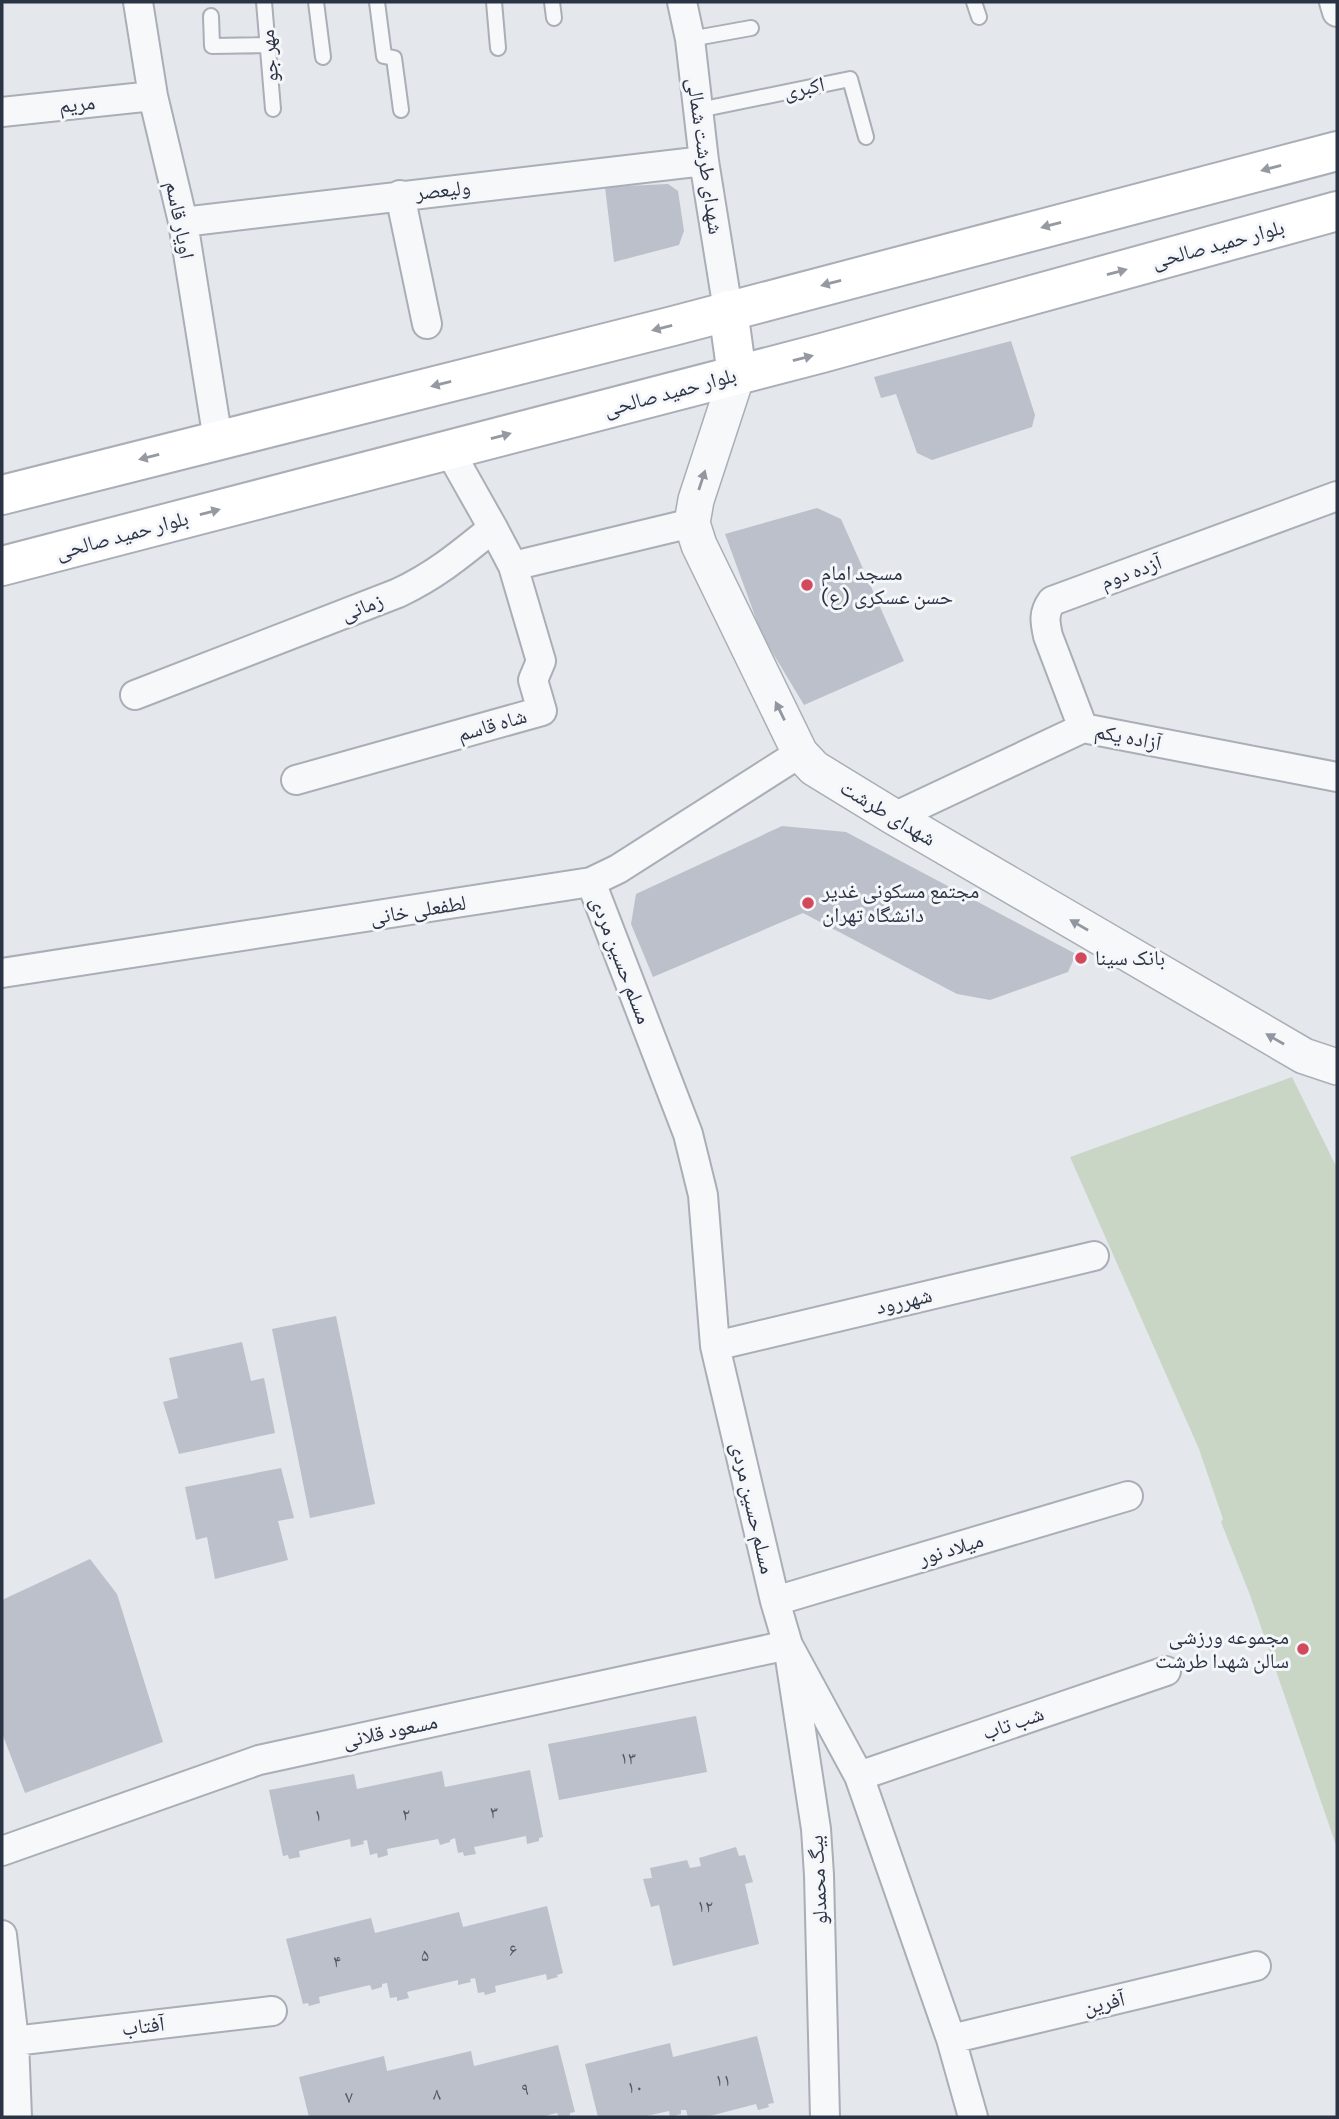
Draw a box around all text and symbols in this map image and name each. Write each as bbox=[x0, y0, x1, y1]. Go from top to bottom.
street label: مهر جو bbox=[253, 28, 283, 84]
street label: اکبری bbox=[781, 70, 827, 104]
street label: شهدای طرشت شمالی bbox=[681, 76, 730, 236]
street label: مریم bbox=[57, 88, 97, 120]
one-way arrow bbox=[1260, 163, 1282, 174]
street label: ولیعصر bbox=[413, 173, 472, 204]
street label: اویار قاسم bbox=[159, 179, 201, 261]
street label: بلوار حمید صالحی bbox=[1149, 213, 1287, 274]
one-way arrow bbox=[1040, 220, 1062, 231]
one-way arrow bbox=[1107, 266, 1128, 276]
one-way arrow bbox=[820, 278, 842, 289]
one-way arrow bbox=[651, 323, 673, 334]
one-way arrow bbox=[793, 352, 815, 363]
street label: بلوار حمید صالحی bbox=[601, 361, 739, 422]
one-way arrow bbox=[430, 379, 452, 390]
one-way arrow bbox=[490, 430, 512, 441]
one-way arrow bbox=[138, 452, 160, 463]
one-way arrow bbox=[697, 469, 708, 490]
street label: بلوار حمید صالحی bbox=[53, 504, 191, 565]
one-way arrow bbox=[199, 506, 221, 517]
street label: آزده دوم bbox=[1097, 548, 1166, 596]
place label: مسجد امام حسن عسکری (ع) bbox=[821, 559, 953, 610]
marker: مسجد امام حسن عسکری (ع) bbox=[799, 577, 815, 593]
street label: زمانی bbox=[337, 586, 387, 627]
one-way arrow bbox=[774, 701, 785, 721]
street label: شاه قاسم bbox=[454, 702, 530, 748]
street label: آزاده یکم bbox=[1092, 717, 1164, 757]
street label: شهدای طرشت bbox=[836, 773, 941, 851]
place label: مجتمع مسکونی غدیر دانشگاه تهران bbox=[821, 877, 979, 927]
street label: لطفعلی خانی bbox=[368, 889, 468, 930]
street label: مسلم حسین مردی bbox=[584, 892, 658, 1028]
marker: مجتمع مسکونی غدیر دانشگاه تهران bbox=[800, 895, 816, 911]
one-way arrow bbox=[1069, 918, 1088, 931]
place label: بانک سینا bbox=[1095, 944, 1165, 970]
marker: بانک سینا bbox=[1073, 950, 1089, 966]
one-way arrow bbox=[1266, 1033, 1285, 1045]
street label: شهررود bbox=[873, 1281, 934, 1319]
street label: مسلم حسین مردی bbox=[724, 1439, 782, 1577]
street label: میلاد نور bbox=[914, 1526, 986, 1570]
place label: مجموعه ورزشی سالن شهدا طرشت bbox=[1155, 1623, 1289, 1674]
marker: مجموعه ورزشی سالن شهدا طرشت bbox=[1295, 1641, 1311, 1657]
street label: شب تاب bbox=[978, 1699, 1047, 1744]
street label: مسعود قلانی bbox=[340, 1707, 440, 1754]
house number: ۱۳ bbox=[620, 1746, 636, 1768]
house number: ۳ bbox=[490, 1800, 498, 1822]
house number: ۲ bbox=[402, 1802, 410, 1824]
house number: ۱ bbox=[314, 1803, 322, 1825]
street label: بیگ محمدلو bbox=[802, 1834, 832, 1926]
house number: ۱۲ bbox=[697, 1894, 713, 1916]
house number: ۶ bbox=[509, 1938, 517, 1960]
house number: ۵ bbox=[421, 1943, 429, 1965]
house number: ۴ bbox=[333, 1949, 341, 1971]
street label: آفرین bbox=[1080, 1985, 1128, 2020]
street label: آفتاب bbox=[120, 2009, 166, 2040]
house number: ۱۱ bbox=[715, 2068, 731, 2090]
house number: ۱۰ bbox=[627, 2075, 643, 2097]
house number: ۹ bbox=[521, 2077, 529, 2099]
house number: ۸ bbox=[433, 2082, 441, 2104]
house number: ۷ bbox=[345, 2085, 353, 2107]

